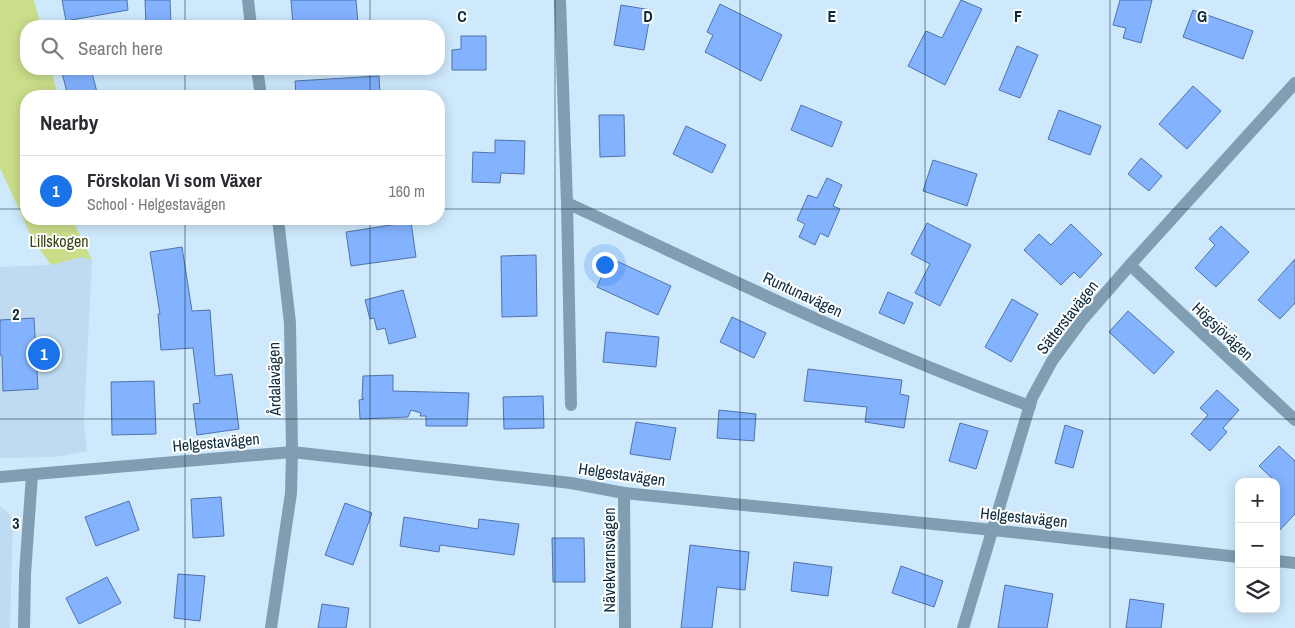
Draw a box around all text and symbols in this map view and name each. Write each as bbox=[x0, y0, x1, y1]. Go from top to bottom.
text: C bbox=[457, 5, 467, 27]
text: D bbox=[643, 5, 653, 27]
text: E bbox=[828, 5, 837, 27]
text: F bbox=[1014, 5, 1022, 27]
text: G bbox=[1197, 5, 1207, 27]
search box bbox=[20, 20, 445, 75]
icon: search bbox=[38, 34, 66, 62]
text: Search here bbox=[78, 35, 163, 61]
text: Nearby bbox=[40, 108, 98, 137]
text: Förskolan Vi som Växer bbox=[87, 167, 262, 193]
text: 1 bbox=[52, 180, 60, 202]
text: 160 m bbox=[389, 180, 425, 202]
text: School · Helgestavägen bbox=[87, 193, 226, 215]
park label: Lillskogen bbox=[29, 230, 89, 252]
your location bbox=[592, 252, 618, 278]
street label: Runtunavägen bbox=[760, 266, 846, 322]
street label: Sätterstavägen bbox=[1031, 275, 1103, 359]
street label: Högsjövägen bbox=[1187, 297, 1259, 365]
text: 2 bbox=[12, 303, 20, 325]
pin: 1 bbox=[28, 335, 60, 373]
street label: Årdalavägen bbox=[262, 342, 286, 417]
street label: Helgestavägen bbox=[171, 427, 261, 457]
street label: Helgestavägen bbox=[577, 457, 667, 491]
map controls bbox=[1235, 478, 1280, 613]
button: + bbox=[1235, 478, 1280, 523]
street label: Helgestavägen bbox=[979, 501, 1069, 533]
street label: Nävekvarnsvägen bbox=[598, 507, 620, 613]
text: 3 bbox=[12, 512, 20, 534]
button: − bbox=[1235, 523, 1280, 568]
button: layers bbox=[1235, 568, 1280, 613]

